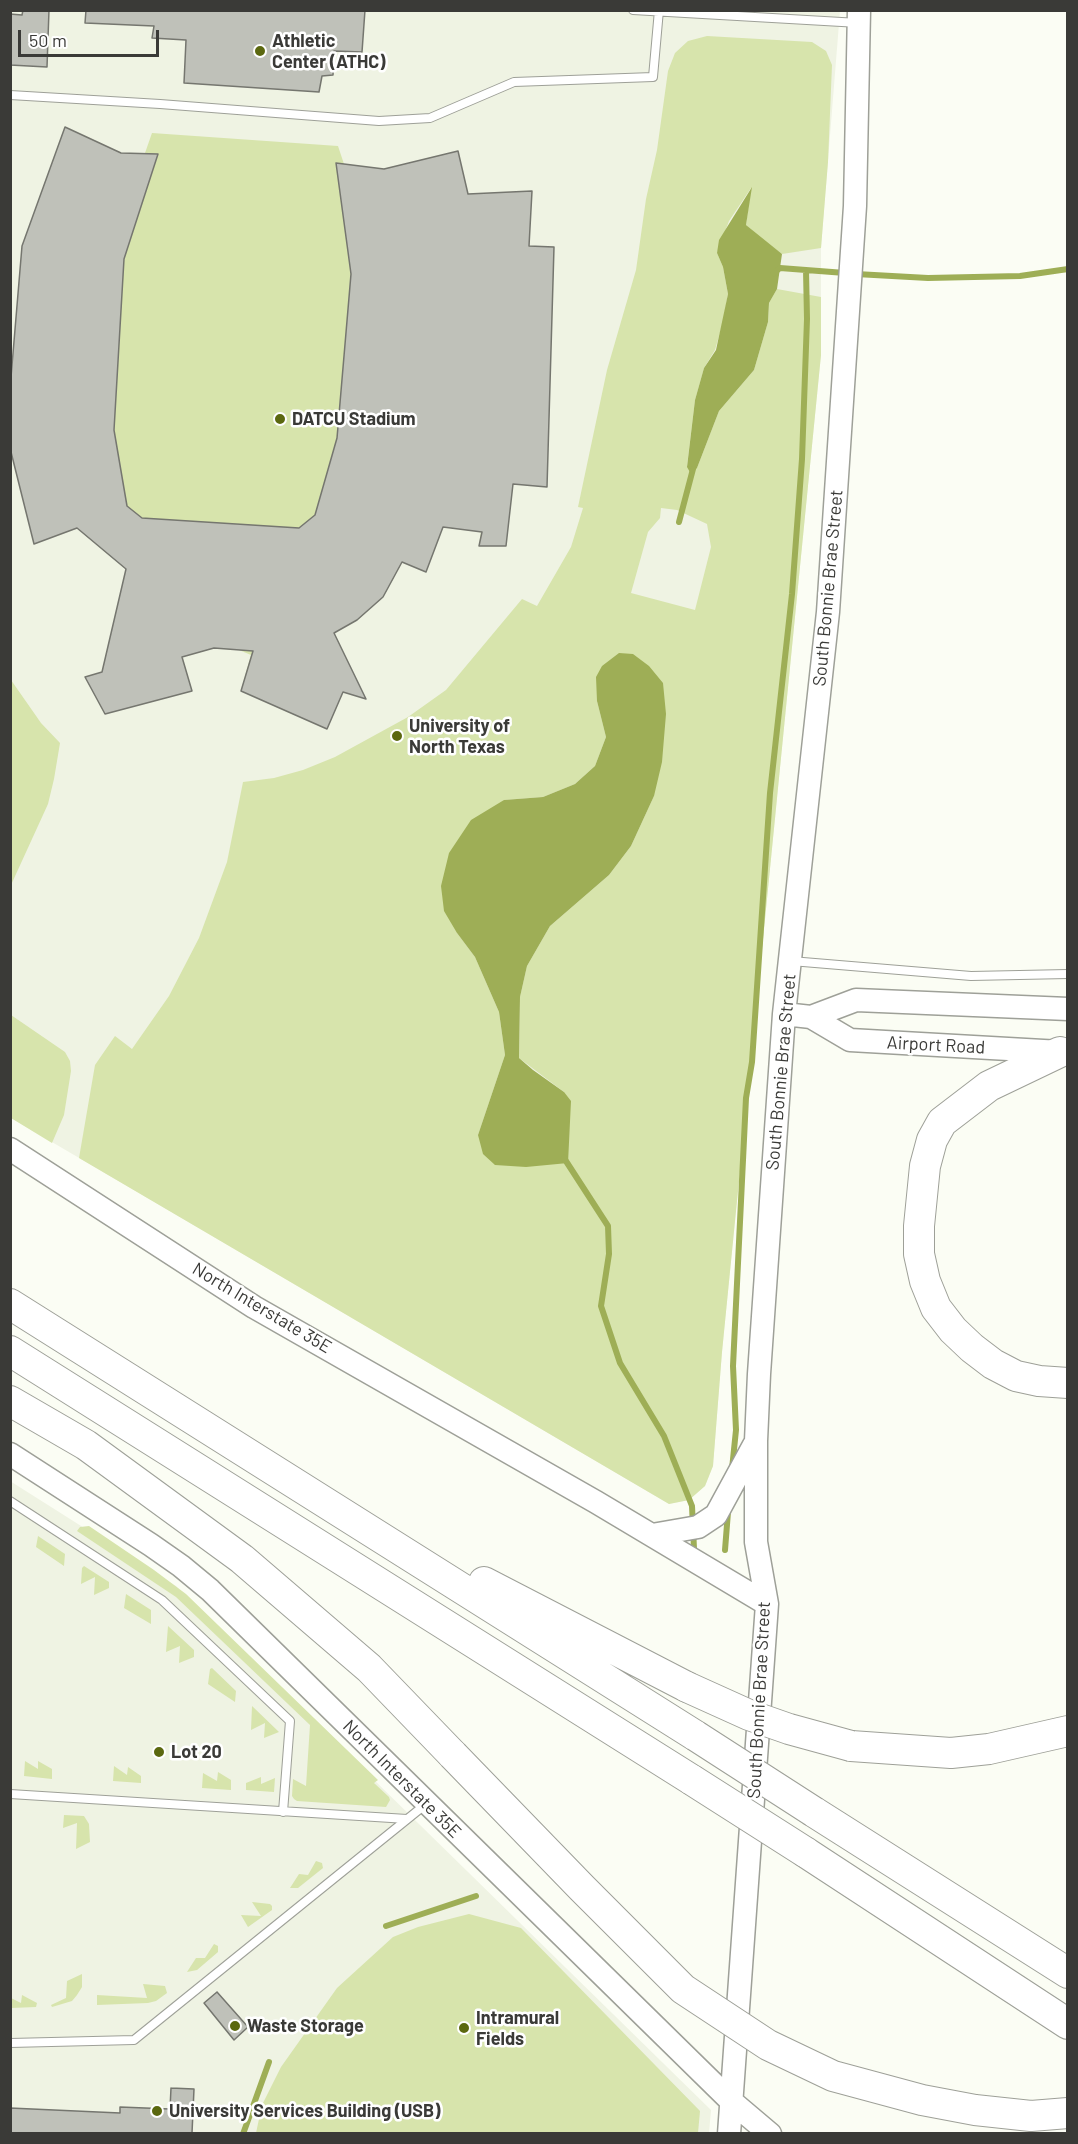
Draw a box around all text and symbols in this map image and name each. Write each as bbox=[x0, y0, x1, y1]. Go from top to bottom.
scale bar bbox=[21, 18, 162, 56]
text: 50 m bbox=[29, 29, 67, 51]
place label: Athletic Center (ATHC) bbox=[272, 30, 385, 72]
marker: Athletic Center (ATHC) bbox=[253, 44, 267, 58]
place label: DATCU Stadium bbox=[292, 408, 416, 430]
marker: DATCU Stadium bbox=[273, 412, 287, 426]
street label: South Bonnie Brae Street bbox=[809, 489, 847, 687]
place label: University of North Texas bbox=[409, 715, 510, 758]
marker: University of North Texas bbox=[390, 729, 404, 743]
street label: South Bonnie Brae Street bbox=[762, 973, 800, 1171]
street label: Airport Road bbox=[886, 1032, 986, 1058]
street label: North Interstate 35E bbox=[188, 1258, 336, 1358]
street label: South Bonnie Brae Street bbox=[743, 1601, 775, 1799]
street label: North Interstate 35E bbox=[338, 1715, 466, 1843]
place label: Lot 20 bbox=[171, 1741, 222, 1763]
marker: Lot 20 bbox=[152, 1745, 166, 1759]
place label: Intramural Fields bbox=[476, 2007, 559, 2050]
place label: Waste Storage bbox=[247, 2015, 364, 2037]
marker: Waste Storage bbox=[228, 2019, 242, 2033]
marker: Intramural Fields bbox=[457, 2021, 471, 2035]
place label: University Services Building (USB) bbox=[169, 2100, 440, 2122]
marker: University Services Building (USB) bbox=[150, 2104, 164, 2118]

